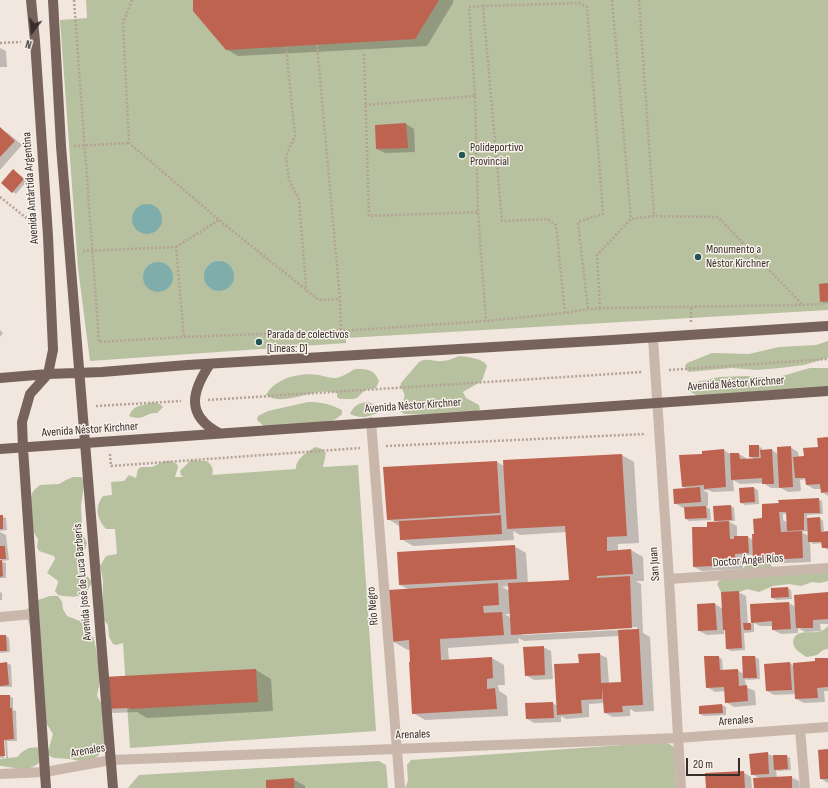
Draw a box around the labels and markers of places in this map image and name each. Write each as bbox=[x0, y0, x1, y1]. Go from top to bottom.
place label: Polideportivo Provincial bbox=[470, 141, 524, 169]
marker: Polideportivo Provincial bbox=[457, 150, 467, 160]
place label: Monumento a Néstor Kirchner bbox=[706, 243, 769, 271]
marker: Monumento a Néstor Kirchner bbox=[693, 252, 703, 262]
place label: Parada de colectivos [Lineas: D] bbox=[267, 328, 349, 356]
marker: Parada de colectivos [Lineas: D] bbox=[254, 337, 264, 347]

